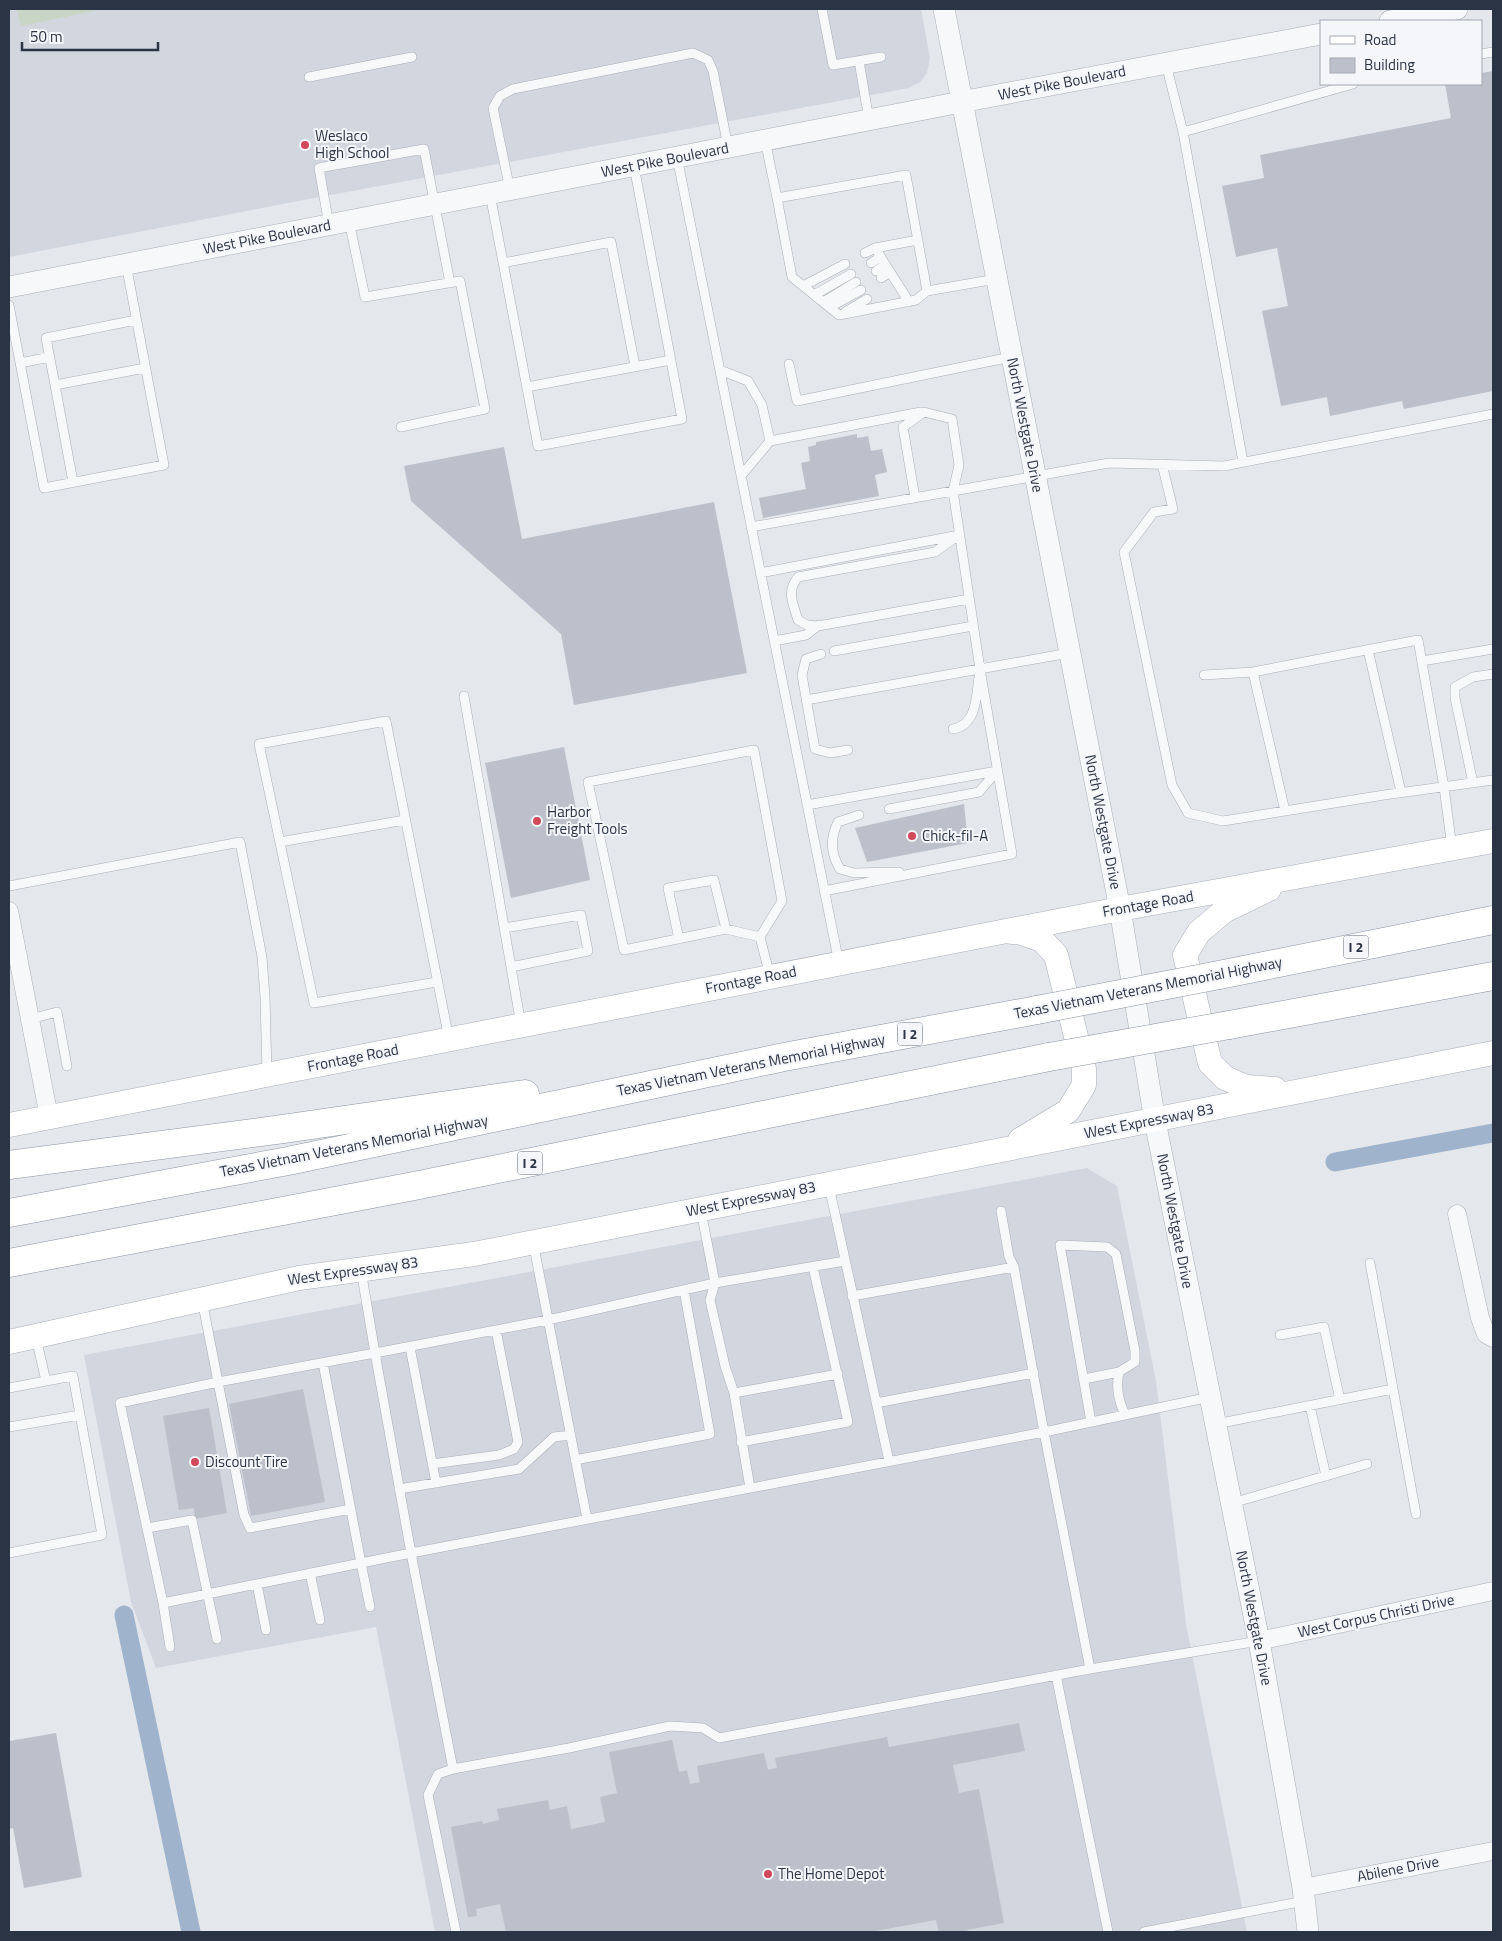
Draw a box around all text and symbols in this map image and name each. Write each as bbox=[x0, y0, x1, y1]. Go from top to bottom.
scale bar bbox=[22, 20, 159, 52]
legend bbox=[1320, 20, 1482, 85]
text: 50 m bbox=[30, 25, 63, 48]
text: Road bbox=[1364, 28, 1396, 51]
text: Building bbox=[1364, 53, 1415, 76]
street label: West Pike Boulevard bbox=[996, 59, 1128, 106]
place label: Weslaco High School bbox=[315, 124, 390, 164]
street label: West Pike Boulevard bbox=[599, 136, 731, 183]
marker: Weslaco High School bbox=[299, 139, 311, 151]
street label: West Pike Boulevard bbox=[201, 213, 333, 260]
street label: North Westgate Drive bbox=[1001, 356, 1050, 494]
street label: North Westgate Drive bbox=[1079, 753, 1128, 891]
place label: Harbor Freight Tools bbox=[547, 800, 628, 840]
marker: Harbor Freight Tools bbox=[531, 815, 543, 827]
place label: Chick-fil-A bbox=[922, 824, 988, 847]
marker: Chick-fil-A bbox=[906, 830, 918, 842]
street label: Frontage Road bbox=[1100, 884, 1195, 923]
road number: I 2 bbox=[1344, 936, 1368, 959]
street label: Texas Vietnam Veterans Memorial Highway bbox=[1012, 950, 1284, 1025]
street label: Frontage Road bbox=[703, 959, 798, 1000]
road number: I 2 bbox=[898, 1022, 922, 1046]
street label: Texas Vietnam Veterans Memorial Highway bbox=[615, 1027, 887, 1102]
street label: Frontage Road bbox=[305, 1037, 400, 1078]
street label: West Expressway 83 bbox=[1082, 1097, 1216, 1144]
street label: Texas Vietnam Veterans Memorial Highway bbox=[218, 1108, 490, 1183]
road number: I 2 bbox=[518, 1152, 542, 1174]
street label: North Westgate Drive bbox=[1151, 1152, 1200, 1290]
street label: West Expressway 83 bbox=[684, 1175, 818, 1222]
street label: West Expressway 83 bbox=[286, 1250, 420, 1291]
place label: Discount Tire bbox=[205, 1450, 288, 1473]
marker: Discount Tire bbox=[189, 1456, 201, 1468]
street label: North Westgate Drive bbox=[1230, 1549, 1279, 1687]
street label: West Corpus Christi Drive bbox=[1295, 1588, 1456, 1643]
street label: Abilene Drive bbox=[1355, 1849, 1441, 1888]
place label: The Home Depot bbox=[778, 1862, 885, 1885]
marker: The Home Depot bbox=[762, 1868, 774, 1880]

